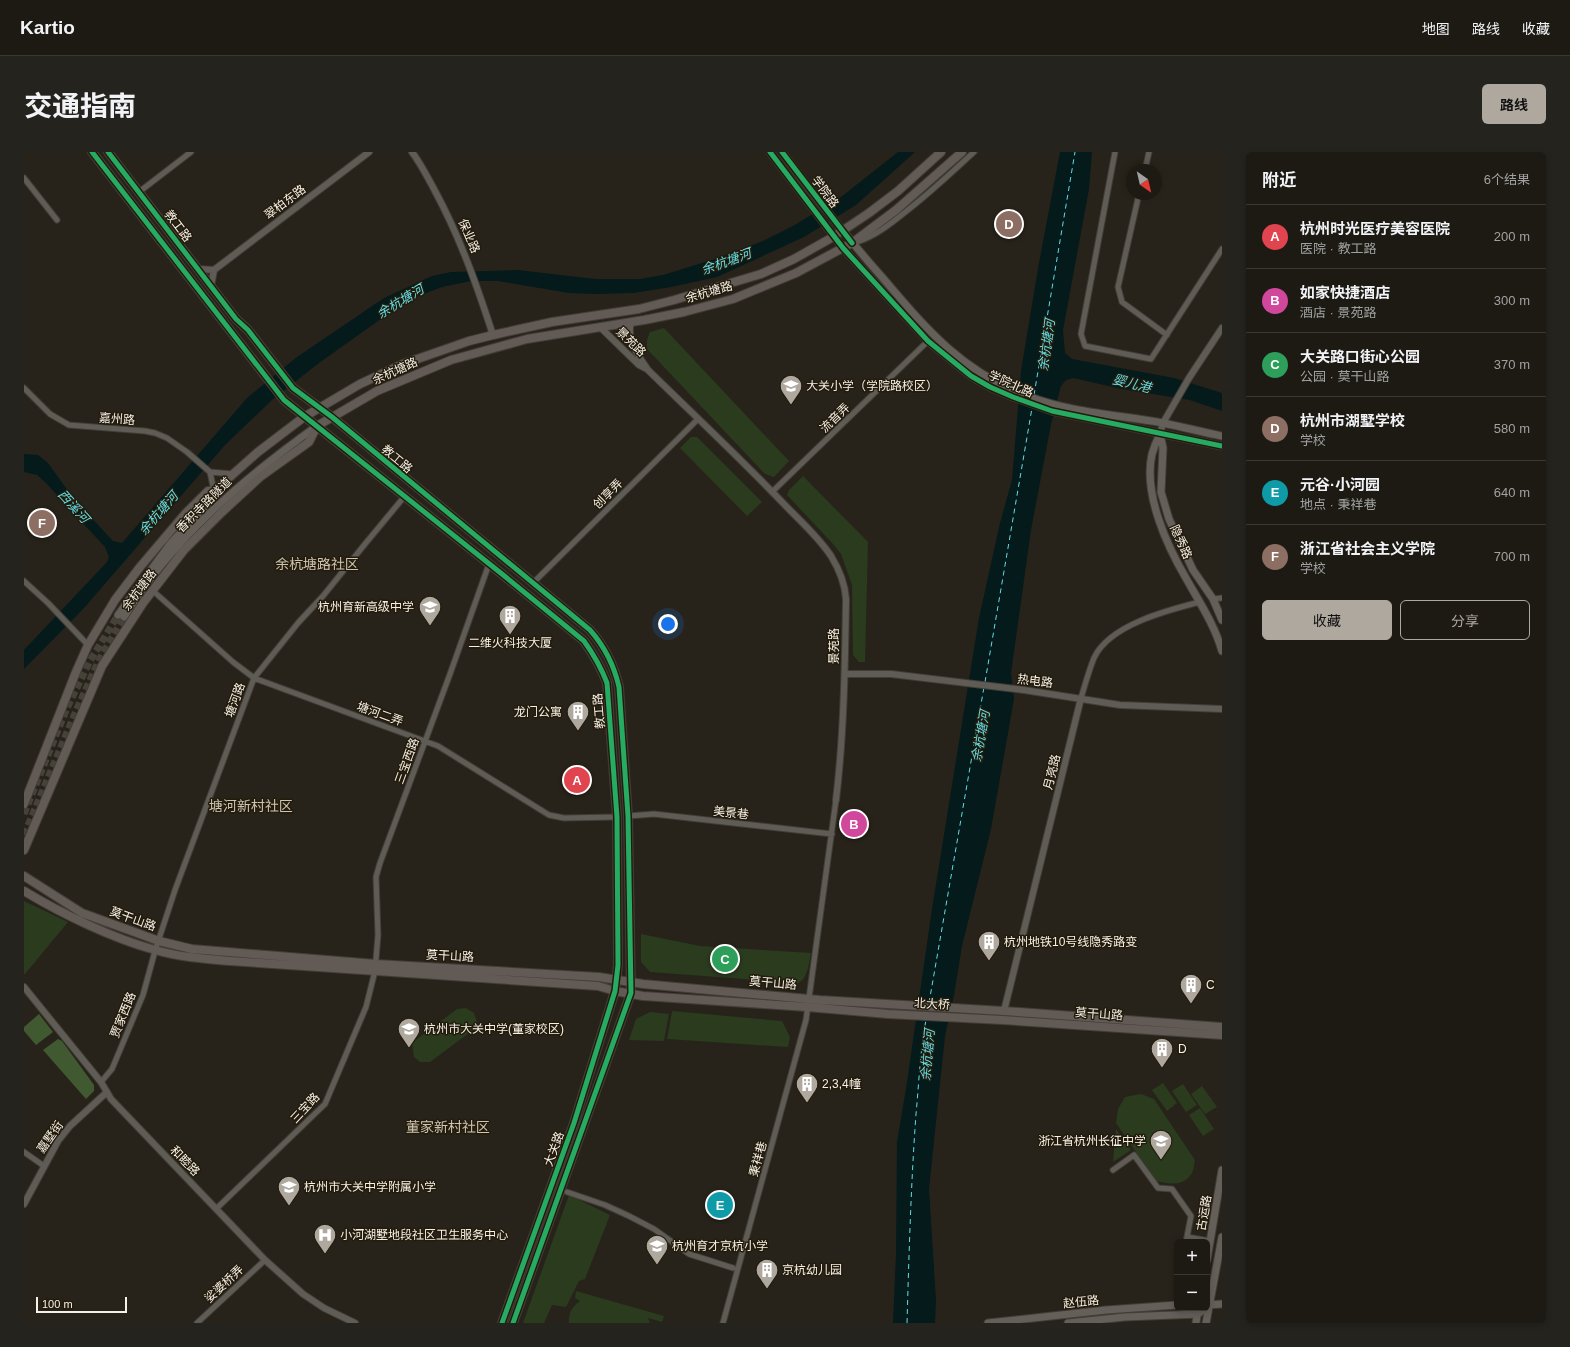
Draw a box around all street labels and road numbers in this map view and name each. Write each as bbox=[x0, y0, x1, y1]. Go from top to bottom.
street label: 学院路 bbox=[809, 173, 841, 211]
street label: 翠柏东路 bbox=[262, 182, 308, 222]
street label: 教工路 bbox=[162, 207, 194, 245]
street label: 保业路 bbox=[456, 217, 482, 255]
street label: 余杭塘路 bbox=[684, 279, 734, 305]
street label: 景苑路 bbox=[613, 324, 649, 360]
street label: 余杭塘路 bbox=[370, 355, 420, 387]
street label: 学院北路 bbox=[986, 368, 1036, 400]
street label: 流音弄 bbox=[817, 400, 853, 436]
street label: 嘉州路 bbox=[99, 411, 135, 427]
street label: 教工路 bbox=[379, 442, 415, 476]
street label: 香积寺路隧道 bbox=[174, 475, 234, 535]
street label: 创享弄 bbox=[590, 476, 626, 512]
street label: 隐秀路 bbox=[1167, 523, 1195, 561]
street label: 余杭塘路 bbox=[119, 567, 159, 613]
street label: 景苑路 bbox=[827, 628, 841, 664]
street label: 热电路 bbox=[1016, 672, 1054, 690]
street label: 塘河路 bbox=[222, 681, 248, 719]
street label: 教工路 bbox=[590, 692, 608, 730]
street label: 塘河二弄 bbox=[355, 699, 405, 729]
street label: 三宝西路 bbox=[392, 736, 422, 786]
street label: 月亮路 bbox=[1041, 753, 1063, 791]
street label: 美景巷 bbox=[712, 804, 750, 822]
street label: 莫干山路 bbox=[108, 904, 158, 934]
street label: 莫干山路 bbox=[426, 948, 474, 964]
street label: 莫干山路 bbox=[748, 974, 798, 992]
street label: 贾家西路 bbox=[108, 990, 138, 1040]
street label: 北大桥 bbox=[914, 996, 950, 1012]
street label: 莫干山路 bbox=[1075, 1005, 1123, 1023]
street label: 三宝路 bbox=[288, 1090, 322, 1126]
street label: 嘉墅街 bbox=[34, 1118, 66, 1156]
street label: 大关路 bbox=[541, 1130, 567, 1168]
street label: 秉祥巷 bbox=[747, 1140, 769, 1178]
street label: 和睦路 bbox=[167, 1143, 203, 1179]
street label: 古运路 bbox=[1194, 1194, 1214, 1232]
street label: 娑婆桥弄 bbox=[202, 1263, 246, 1305]
street label: 赵伍路 bbox=[1062, 1293, 1100, 1311]

